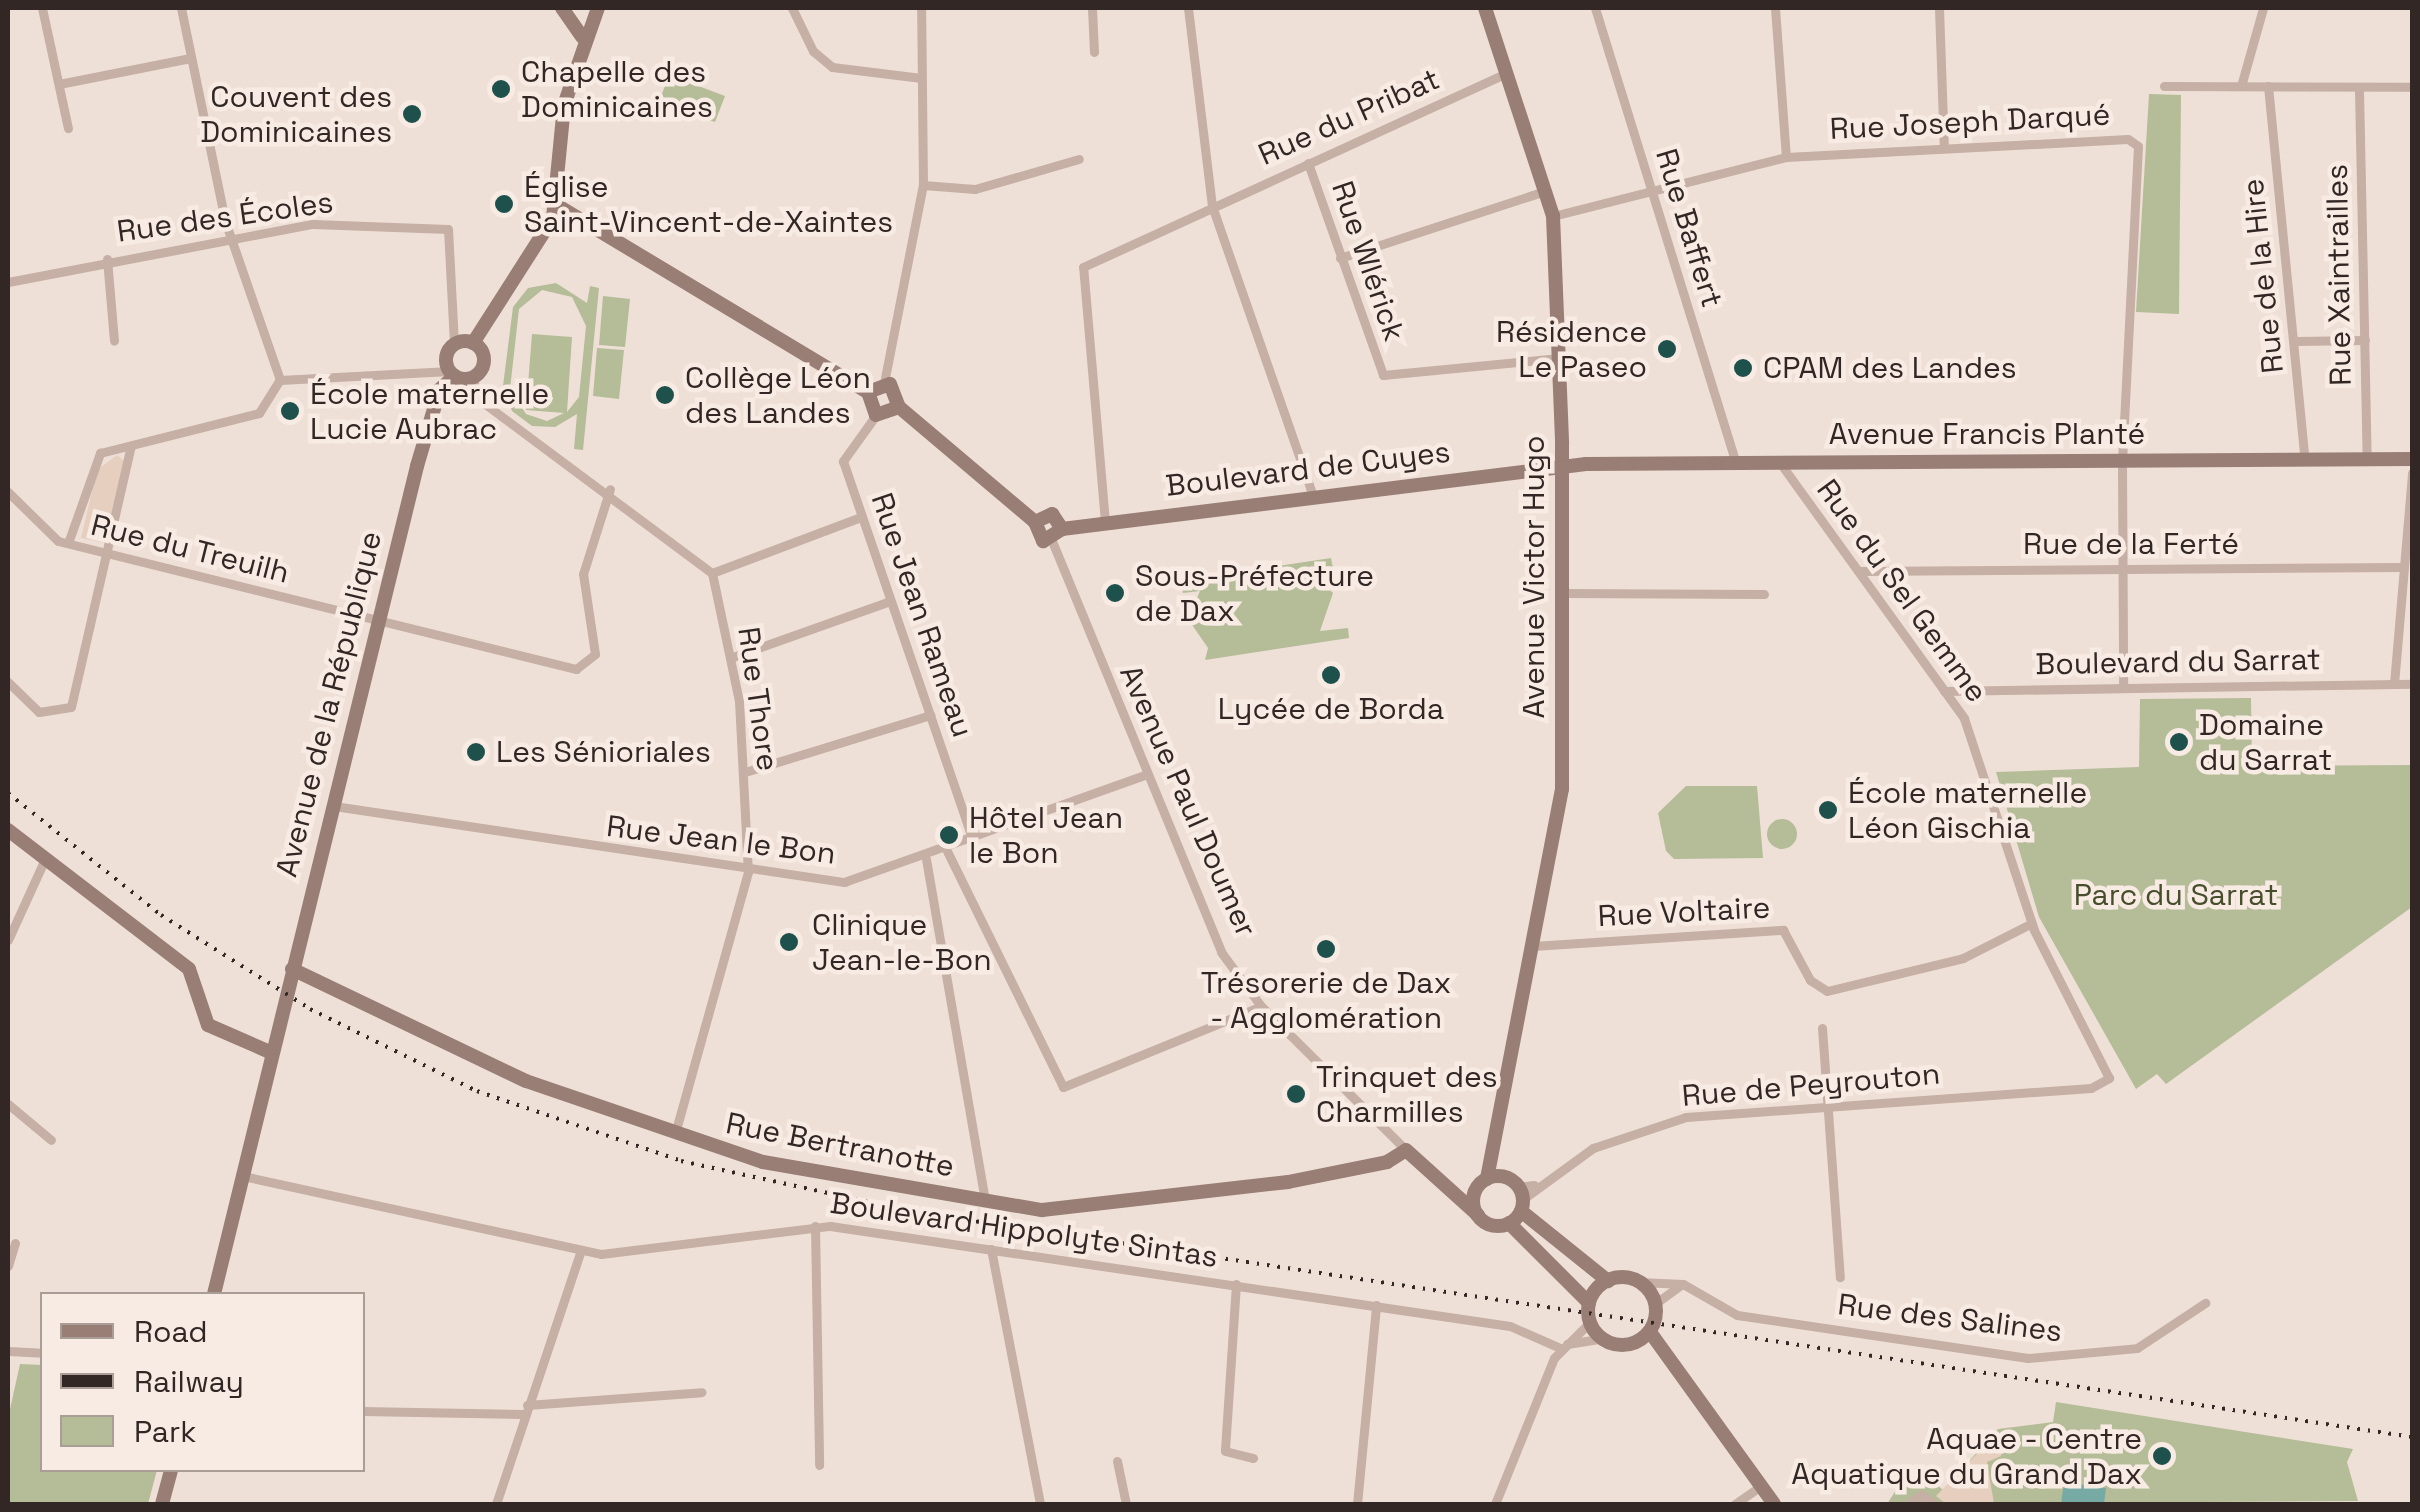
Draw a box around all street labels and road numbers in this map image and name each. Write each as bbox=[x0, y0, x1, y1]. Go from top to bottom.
street label: Rue du Pribat bbox=[1253, 61, 1445, 173]
street label: Rue Joseph Darqué bbox=[1829, 97, 2111, 147]
street label: Rue Baffert bbox=[1648, 144, 1730, 312]
street label: Rue Xaintrailles bbox=[2319, 164, 2359, 386]
street label: Rue Wlérick bbox=[1324, 176, 1412, 346]
street label: Rue de la Hire bbox=[2235, 177, 2291, 375]
street label: Rue des Écoles bbox=[115, 184, 335, 250]
street label: Avenue Francis Planté bbox=[1829, 416, 2145, 452]
street label: Boulevard de Cuyes bbox=[1164, 434, 1452, 504]
street label: Avenue Victor Hugo bbox=[1516, 435, 1552, 719]
street label: Rue du Sel Gemme bbox=[1809, 473, 1995, 709]
street label: Rue Jean Rameau bbox=[863, 488, 981, 742]
street label: Rue du Treuilh bbox=[87, 507, 293, 591]
street label: Rue de la Ferté bbox=[2023, 526, 2239, 562]
street label: Avenue de la République bbox=[269, 528, 389, 880]
street label: Rue Thore bbox=[730, 624, 786, 774]
street label: Boulevard du Sarrat bbox=[2035, 642, 2321, 682]
street label: Avenue Paul Doumer bbox=[1112, 660, 1264, 942]
street label: Rue Jean le Bon bbox=[604, 808, 838, 872]
street label: Rue Voltaire bbox=[1597, 889, 1771, 935]
street label: Rue de Peyrouton bbox=[1680, 1056, 1942, 1114]
street label: Rue Bertranotte bbox=[723, 1105, 957, 1185]
street label: Boulevard Hippolyte Sintas bbox=[828, 1185, 1220, 1275]
street label: Rue des Salines bbox=[1836, 1286, 2064, 1350]

